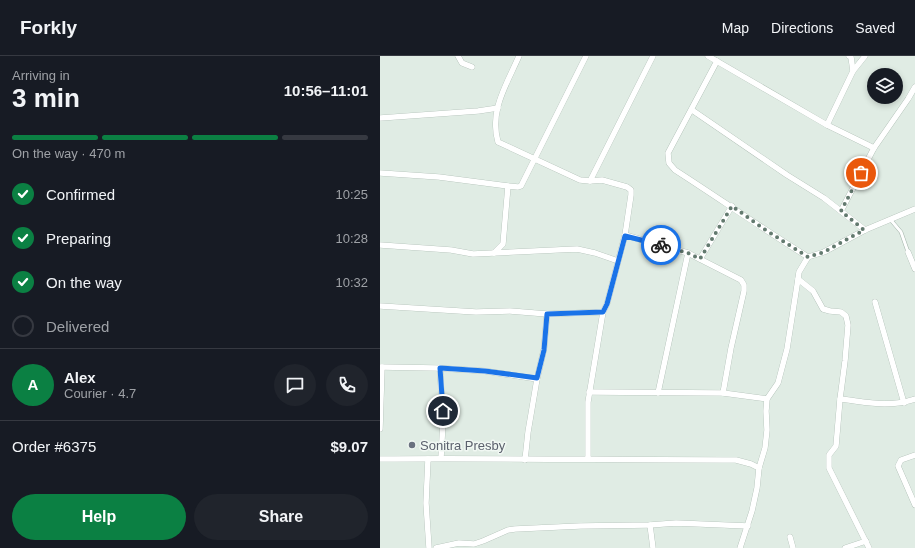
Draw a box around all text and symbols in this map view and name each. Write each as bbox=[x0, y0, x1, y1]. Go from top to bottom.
text: Forkly bbox=[20, 17, 77, 38]
text: Map bbox=[722, 20, 749, 36]
text: Directions bbox=[771, 20, 833, 36]
text: Saved bbox=[855, 20, 895, 36]
text: Arriving in bbox=[12, 68, 70, 83]
map controls bbox=[867, 68, 903, 104]
button: layers bbox=[867, 68, 903, 104]
text: 10:56–11:01 bbox=[284, 82, 368, 99]
text: 3 min bbox=[12, 83, 80, 113]
text: On the way · 470 m bbox=[12, 146, 125, 161]
pin bbox=[844, 156, 878, 190]
icon: bag bbox=[850, 162, 872, 184]
icon: check bbox=[12, 183, 34, 205]
text: Confirmed bbox=[46, 186, 115, 203]
text: 10:25 bbox=[335, 187, 368, 202]
courier bbox=[641, 225, 681, 265]
icon: check bbox=[12, 227, 34, 249]
text: Preparing bbox=[46, 230, 111, 247]
text: 10:28 bbox=[335, 231, 368, 246]
icon: bike bbox=[650, 234, 672, 256]
icon: check bbox=[12, 271, 34, 293]
text: On the way bbox=[46, 274, 122, 291]
text: 10:32 bbox=[335, 275, 368, 290]
text: Delivered bbox=[46, 318, 109, 335]
button: chat bbox=[274, 364, 316, 406]
button: phone bbox=[326, 364, 368, 406]
text: Alex bbox=[64, 369, 96, 386]
text: A bbox=[28, 376, 38, 393]
text: Courier · 4.7 bbox=[64, 386, 136, 401]
pin bbox=[426, 394, 460, 428]
icon: home bbox=[432, 400, 454, 422]
text: Order #6375 bbox=[12, 438, 96, 455]
text: $9.07 bbox=[330, 438, 368, 455]
place label: Sonitra Presby bbox=[420, 438, 506, 453]
marker: Sonitra Presby bbox=[407, 440, 417, 450]
button: Help bbox=[12, 494, 186, 540]
button: Share bbox=[194, 494, 368, 540]

